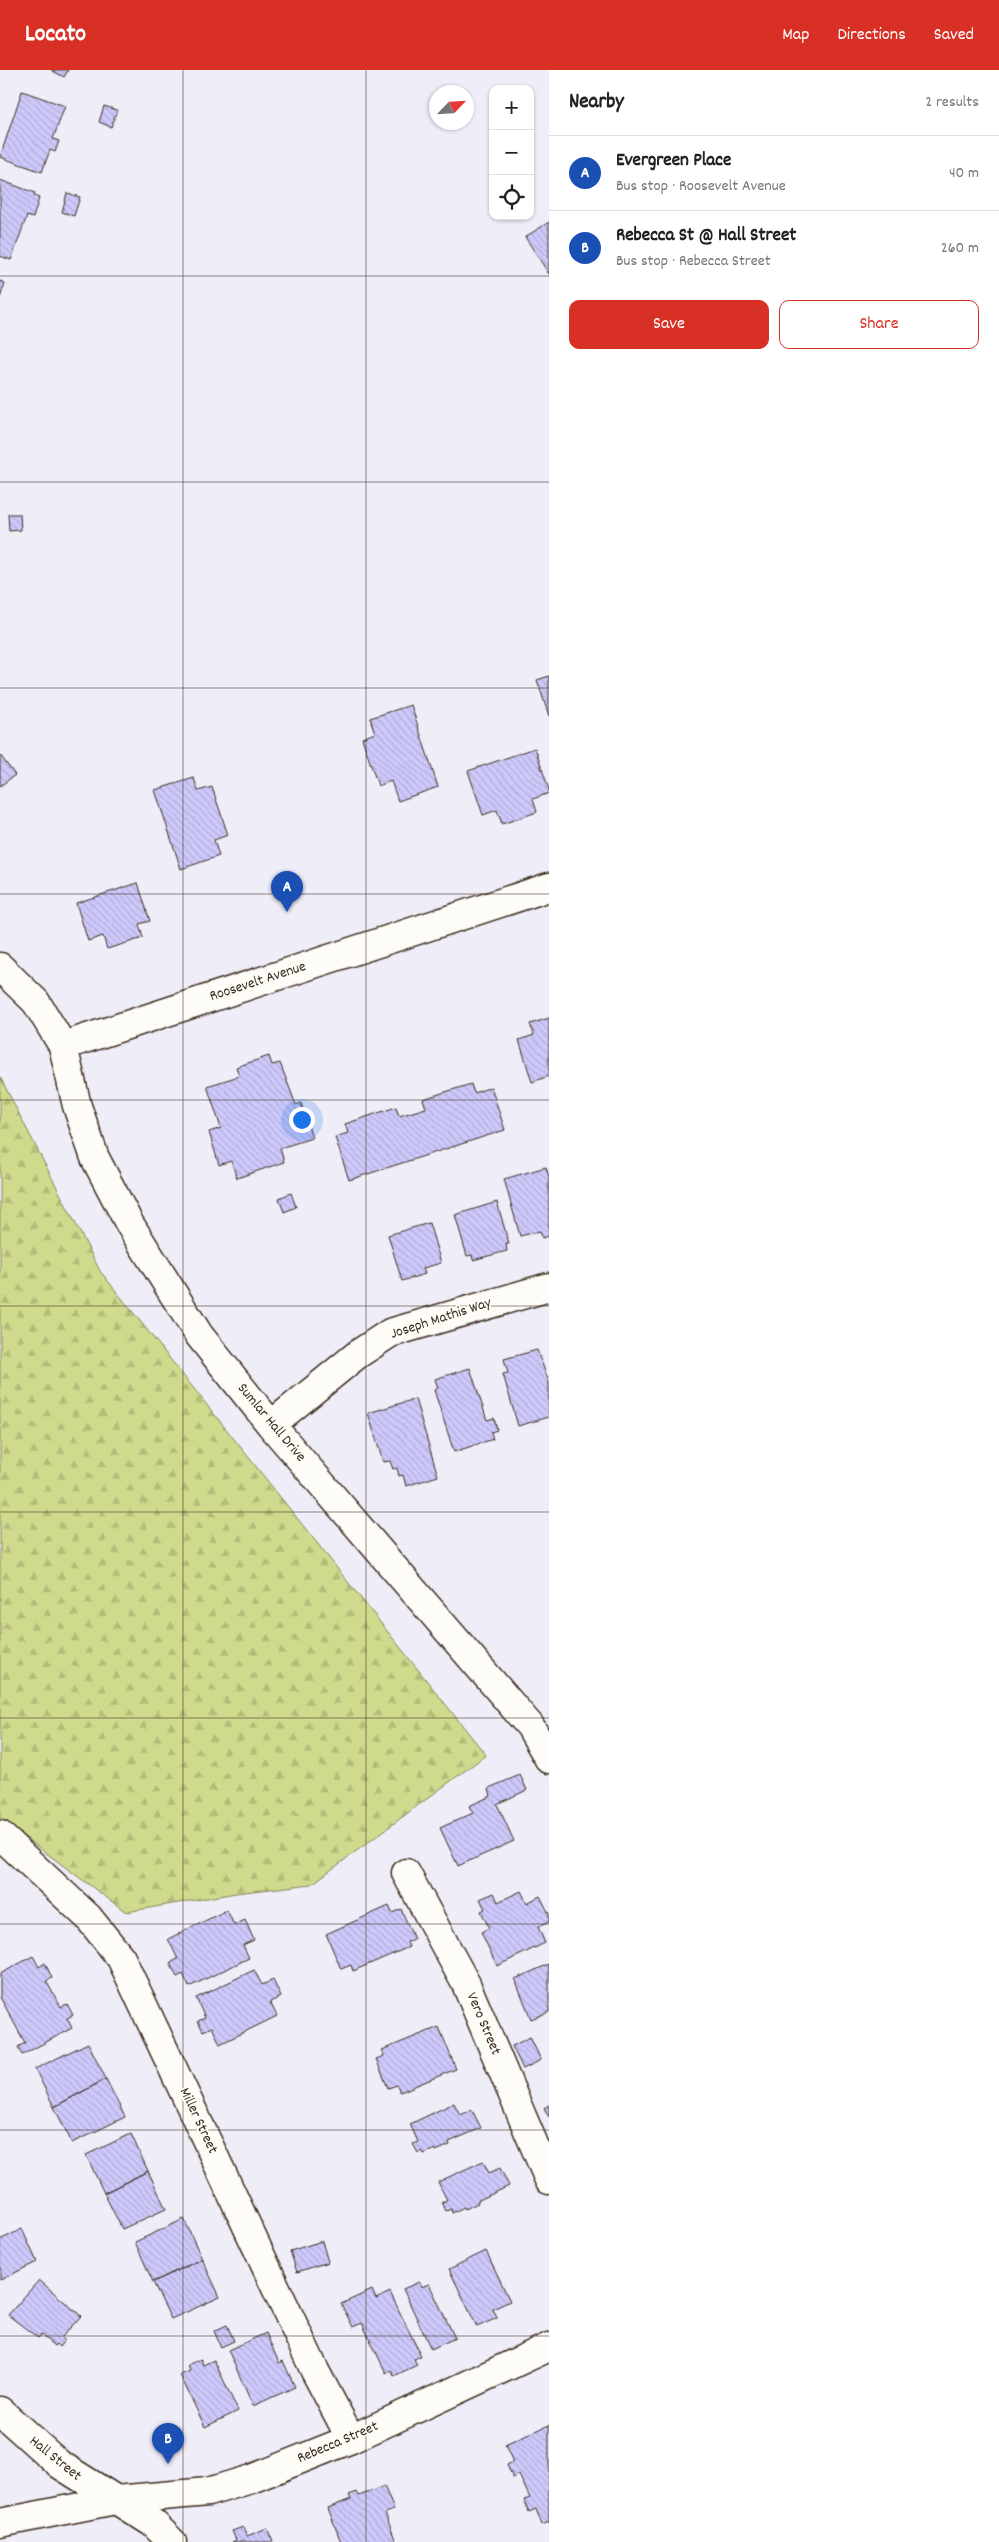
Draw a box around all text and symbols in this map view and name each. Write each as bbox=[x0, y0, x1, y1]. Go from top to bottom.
text: Locato bbox=[25, 18, 86, 52]
text: Map bbox=[782, 23, 809, 48]
text: Directions bbox=[837, 23, 906, 48]
text: Saved bbox=[934, 23, 974, 48]
north arrow bbox=[429, 85, 474, 130]
map controls bbox=[489, 85, 534, 220]
button: + bbox=[489, 85, 534, 130]
text: Nearby bbox=[569, 88, 624, 118]
text: 2 results bbox=[925, 91, 979, 114]
button: − bbox=[489, 130, 534, 175]
text: Evergreen Place bbox=[616, 148, 731, 175]
text: A bbox=[581, 162, 589, 185]
text: 40 m bbox=[949, 162, 979, 185]
button: locate bbox=[489, 175, 534, 220]
text: Bus stop · Roosevelt Avenue bbox=[616, 175, 786, 198]
text: Rebecca St @ Hall Street bbox=[616, 223, 796, 250]
text: B bbox=[581, 237, 589, 260]
text: 260 m bbox=[941, 237, 979, 260]
text: Bus stop · Rebecca Street bbox=[616, 250, 771, 273]
button: Save bbox=[569, 300, 769, 349]
button: Share bbox=[779, 300, 979, 349]
pin: A bbox=[271, 871, 303, 912]
street label: Roosevelt Avenue bbox=[207, 956, 309, 1008]
your location bbox=[289, 1107, 315, 1133]
street label: Joseph Mathis Way bbox=[388, 1292, 495, 1346]
street label: Sumlar Hall Drive bbox=[231, 1379, 311, 1468]
street label: Vero Street bbox=[460, 1989, 506, 2059]
street label: Miller Street bbox=[173, 2084, 223, 2158]
street label: Rebecca Street bbox=[294, 2416, 382, 2470]
pin: B bbox=[152, 2423, 184, 2464]
street label: Hall Street bbox=[24, 2431, 86, 2487]

